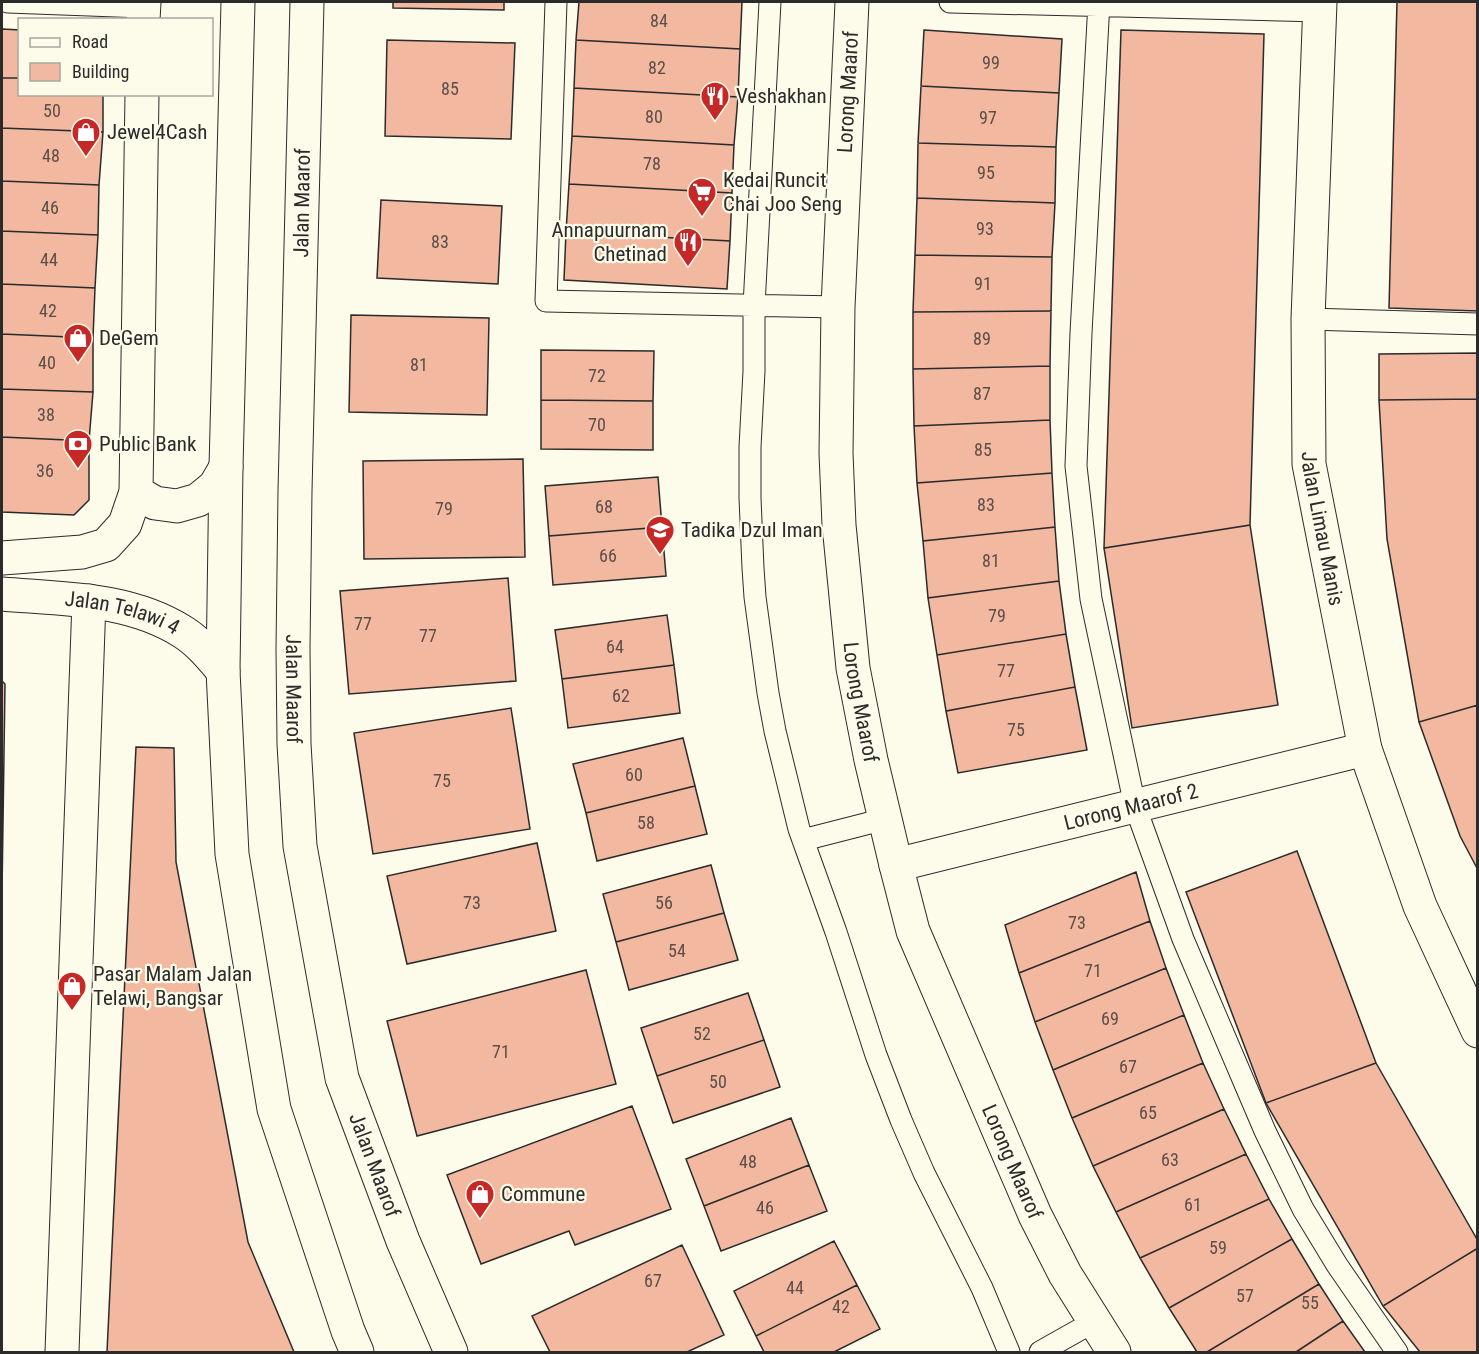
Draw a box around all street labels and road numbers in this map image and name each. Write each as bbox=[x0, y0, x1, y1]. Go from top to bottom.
street label: Lorong Maarof bbox=[833, 30, 863, 154]
street label: Jalan Maarof bbox=[289, 148, 315, 258]
street label: Jalan Limau Manis bbox=[1297, 452, 1349, 608]
street label: Jalan Telawi 4 bbox=[64, 587, 184, 639]
street label: Jalan Maarof bbox=[281, 634, 306, 744]
street label: Lorong Maarof bbox=[839, 641, 883, 765]
street label: Lorong Maarof 2 bbox=[1061, 779, 1200, 835]
street label: Lorong Maarof bbox=[977, 1101, 1047, 1223]
street label: Jalan Maarof bbox=[344, 1110, 405, 1221]

